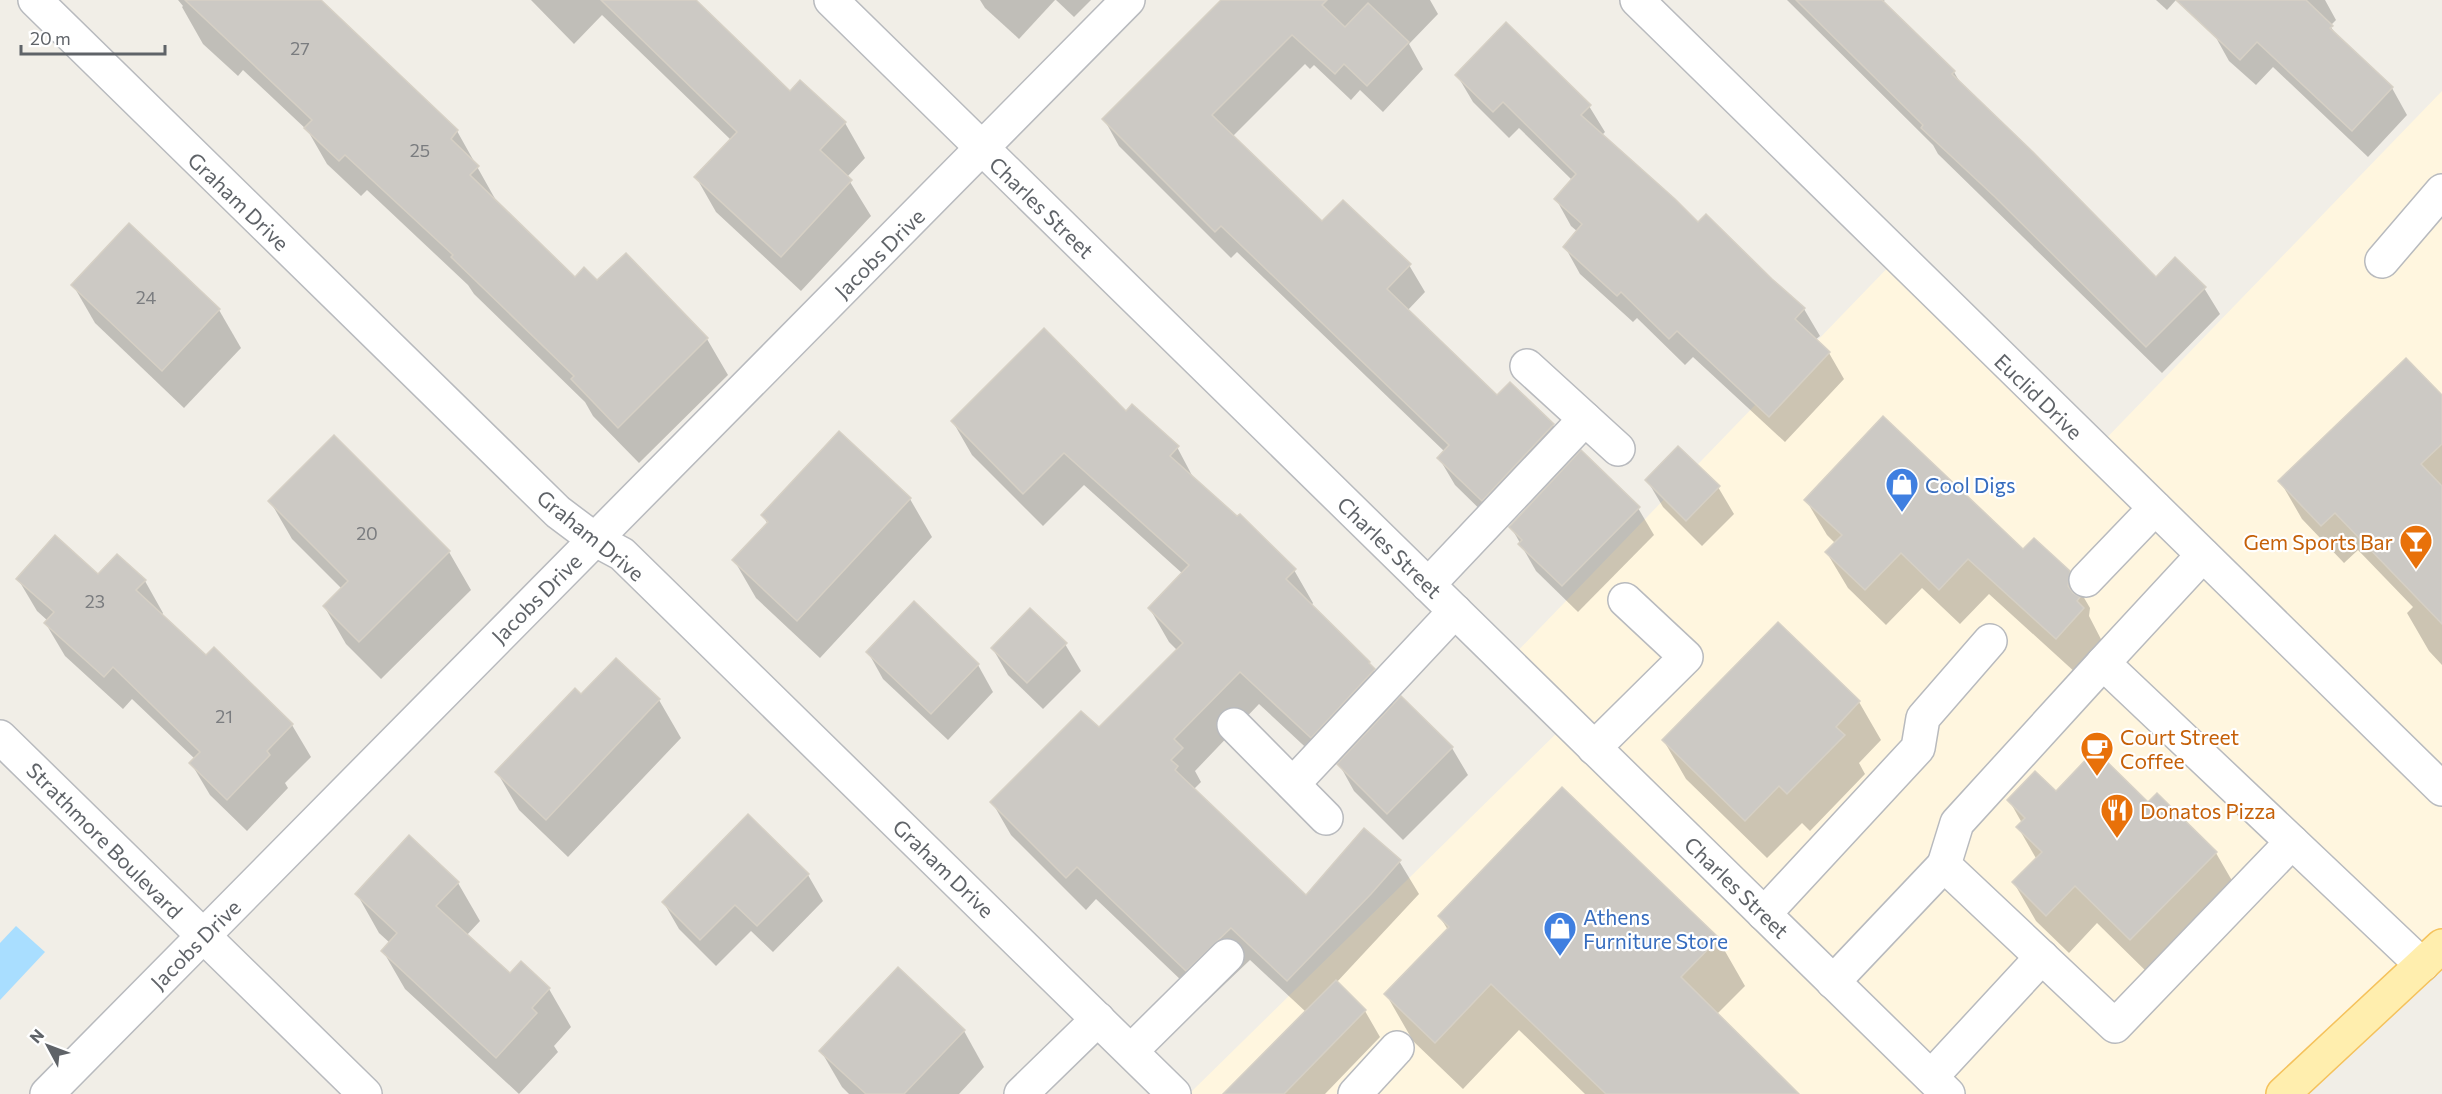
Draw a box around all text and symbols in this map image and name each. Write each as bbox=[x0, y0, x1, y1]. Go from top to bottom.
scale bar bbox=[21, 18, 165, 56]
text: 20 m bbox=[30, 27, 71, 49]
house number: 27 bbox=[290, 37, 310, 59]
house number: 25 bbox=[410, 139, 430, 161]
street label: Graham Drive bbox=[183, 147, 295, 255]
street label: Charles Street bbox=[985, 151, 1099, 263]
street label: Jacobs Drive bbox=[829, 203, 929, 303]
house number: 24 bbox=[136, 286, 156, 308]
street label: Euclid Drive bbox=[1990, 348, 2088, 444]
shop icon: Cool Digs bbox=[1884, 466, 1920, 513]
place label: Cool Digs bbox=[1925, 472, 2016, 497]
street label: Graham Drive bbox=[532, 484, 650, 586]
street label: Charles Street bbox=[1333, 491, 1447, 603]
house number: 20 bbox=[356, 522, 378, 544]
bar icon: Gem Sports Bar bbox=[2398, 523, 2434, 570]
place label: Gem Sports Bar bbox=[2243, 529, 2393, 554]
street label: Jacobs Drive bbox=[486, 548, 586, 648]
house number: 23 bbox=[85, 590, 105, 612]
house number: 21 bbox=[215, 705, 233, 727]
place label: Court Street Coffee bbox=[2120, 724, 2239, 773]
cafe icon: Court Street Coffee bbox=[2079, 730, 2115, 777]
street label: Strathmore Boulevard bbox=[22, 757, 188, 923]
restaurant icon: Donatos Pizza bbox=[2099, 792, 2135, 839]
place label: Donatos Pizza bbox=[2140, 798, 2276, 823]
street label: Graham Drive bbox=[888, 814, 1000, 922]
street label: Charles Street bbox=[1680, 831, 1794, 943]
street label: Jacobs Drive bbox=[145, 894, 245, 994]
place label: Athens Furniture Store bbox=[1583, 904, 1728, 953]
shop icon: Athens Furniture Store bbox=[1542, 910, 1578, 957]
north arrow bbox=[18, 1016, 78, 1076]
text: N bbox=[25, 1025, 47, 1047]

